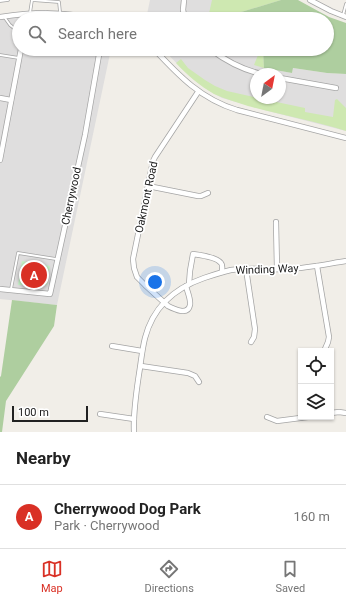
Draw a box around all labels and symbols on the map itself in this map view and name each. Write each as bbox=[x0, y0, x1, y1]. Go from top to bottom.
north arrow bbox=[250, 68, 286, 104]
street label: Oakmont Road bbox=[133, 160, 160, 234]
street label: Cherrywood bbox=[59, 166, 84, 226]
pin: A bbox=[21, 260, 47, 290]
street label: Winding Way bbox=[235, 262, 300, 277]
your location bbox=[145, 272, 165, 292]
scale bar bbox=[12, 404, 88, 423]

